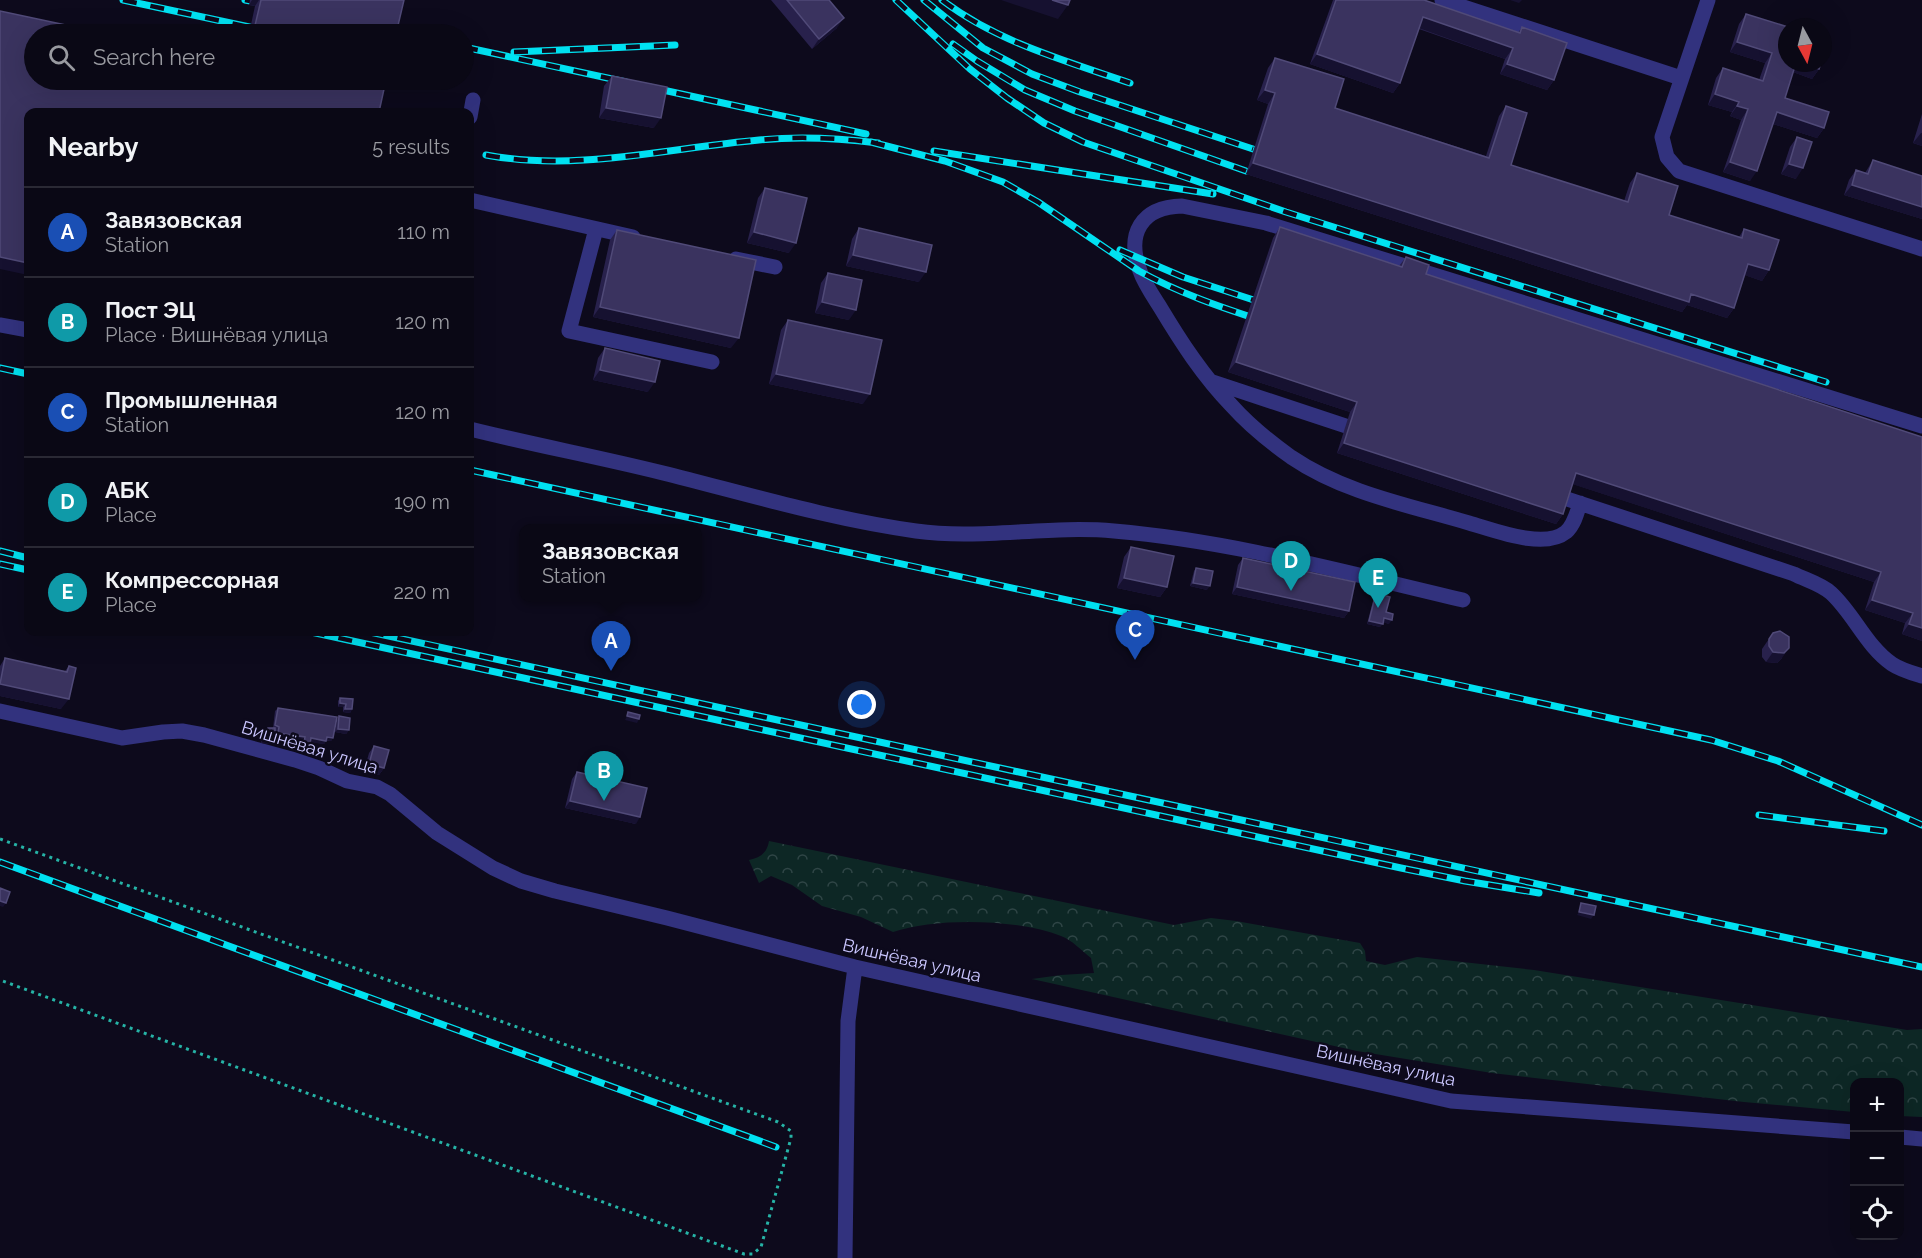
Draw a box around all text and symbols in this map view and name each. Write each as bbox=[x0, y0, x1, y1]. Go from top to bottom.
north arrow bbox=[1778, 18, 1832, 72]
search box bbox=[24, 24, 474, 90]
icon: search bbox=[45, 41, 78, 74]
text: Search here bbox=[93, 44, 215, 70]
text: Nearby bbox=[48, 132, 138, 162]
text: 5 results bbox=[372, 135, 450, 159]
text: Завязовская bbox=[105, 207, 242, 233]
text: A bbox=[61, 220, 74, 244]
text: 110 m bbox=[397, 220, 450, 244]
text: Station bbox=[105, 233, 169, 257]
text: Пост ЭЦ bbox=[105, 297, 195, 323]
text: B bbox=[61, 310, 74, 334]
text: 120 m bbox=[395, 310, 450, 334]
text: Place · Вишнёвая улица bbox=[105, 323, 328, 347]
text: Промышленная bbox=[105, 387, 278, 413]
text: C bbox=[61, 400, 74, 424]
text: 120 m bbox=[395, 400, 450, 424]
text: Station bbox=[105, 413, 169, 437]
text: АБК bbox=[105, 477, 150, 503]
text: D bbox=[60, 490, 75, 514]
text: 190 m bbox=[394, 490, 450, 514]
text: Place bbox=[105, 503, 156, 527]
popup bbox=[519, 524, 702, 602]
text: Завязовская bbox=[542, 538, 679, 564]
pin: D bbox=[1272, 542, 1310, 591]
pin: E bbox=[1358, 558, 1398, 608]
text: Station bbox=[542, 564, 606, 588]
text: Компрессорная bbox=[105, 567, 279, 593]
text: E bbox=[61, 580, 74, 604]
text: 220 m bbox=[393, 580, 450, 604]
text: Place bbox=[105, 593, 156, 617]
pin: C bbox=[1116, 610, 1154, 660]
pin: A bbox=[592, 622, 630, 671]
your location bbox=[847, 690, 876, 719]
street label: Вишнёвая улица bbox=[239, 716, 381, 778]
pin: B bbox=[584, 752, 624, 801]
street label: Вишнёвая улица bbox=[841, 934, 983, 986]
street label: Вишнёвая улица bbox=[1314, 1040, 1458, 1090]
map controls bbox=[1850, 1078, 1904, 1240]
button: + bbox=[1850, 1078, 1904, 1132]
button: − bbox=[1850, 1132, 1904, 1186]
button: locate bbox=[1850, 1186, 1904, 1240]

